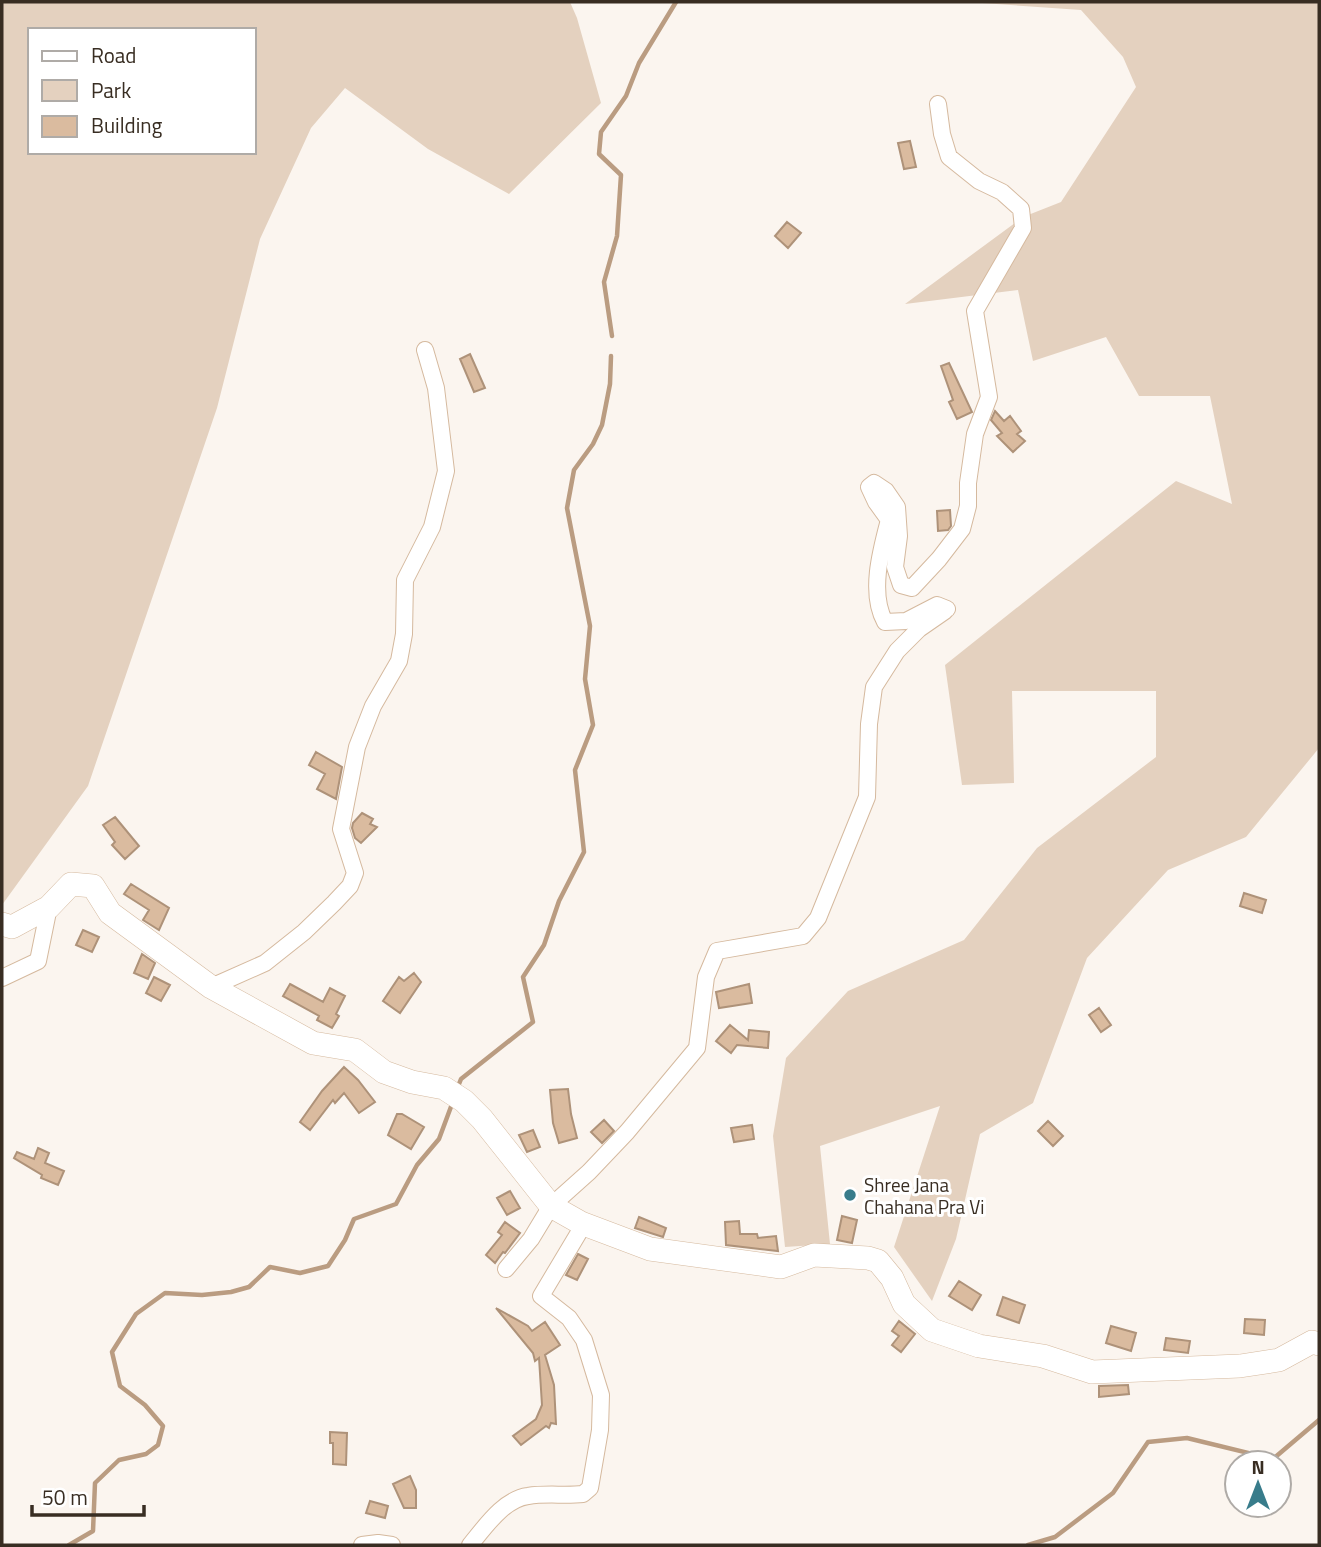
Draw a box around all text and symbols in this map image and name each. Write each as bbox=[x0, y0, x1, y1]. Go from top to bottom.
legend bbox=[28, 28, 256, 154]
text: Road bbox=[91, 39, 136, 71]
text: Park bbox=[91, 74, 131, 106]
text: Building bbox=[91, 109, 163, 141]
place label: Shree Jana Chahana Pra Vi bbox=[864, 1170, 984, 1221]
marker: Shree Jana Chahana Pra Vi bbox=[842, 1187, 858, 1203]
north arrow bbox=[1223, 1449, 1293, 1519]
text: N bbox=[1251, 1452, 1265, 1481]
scale bar bbox=[32, 1474, 144, 1518]
text: 50 m bbox=[42, 1481, 88, 1513]

